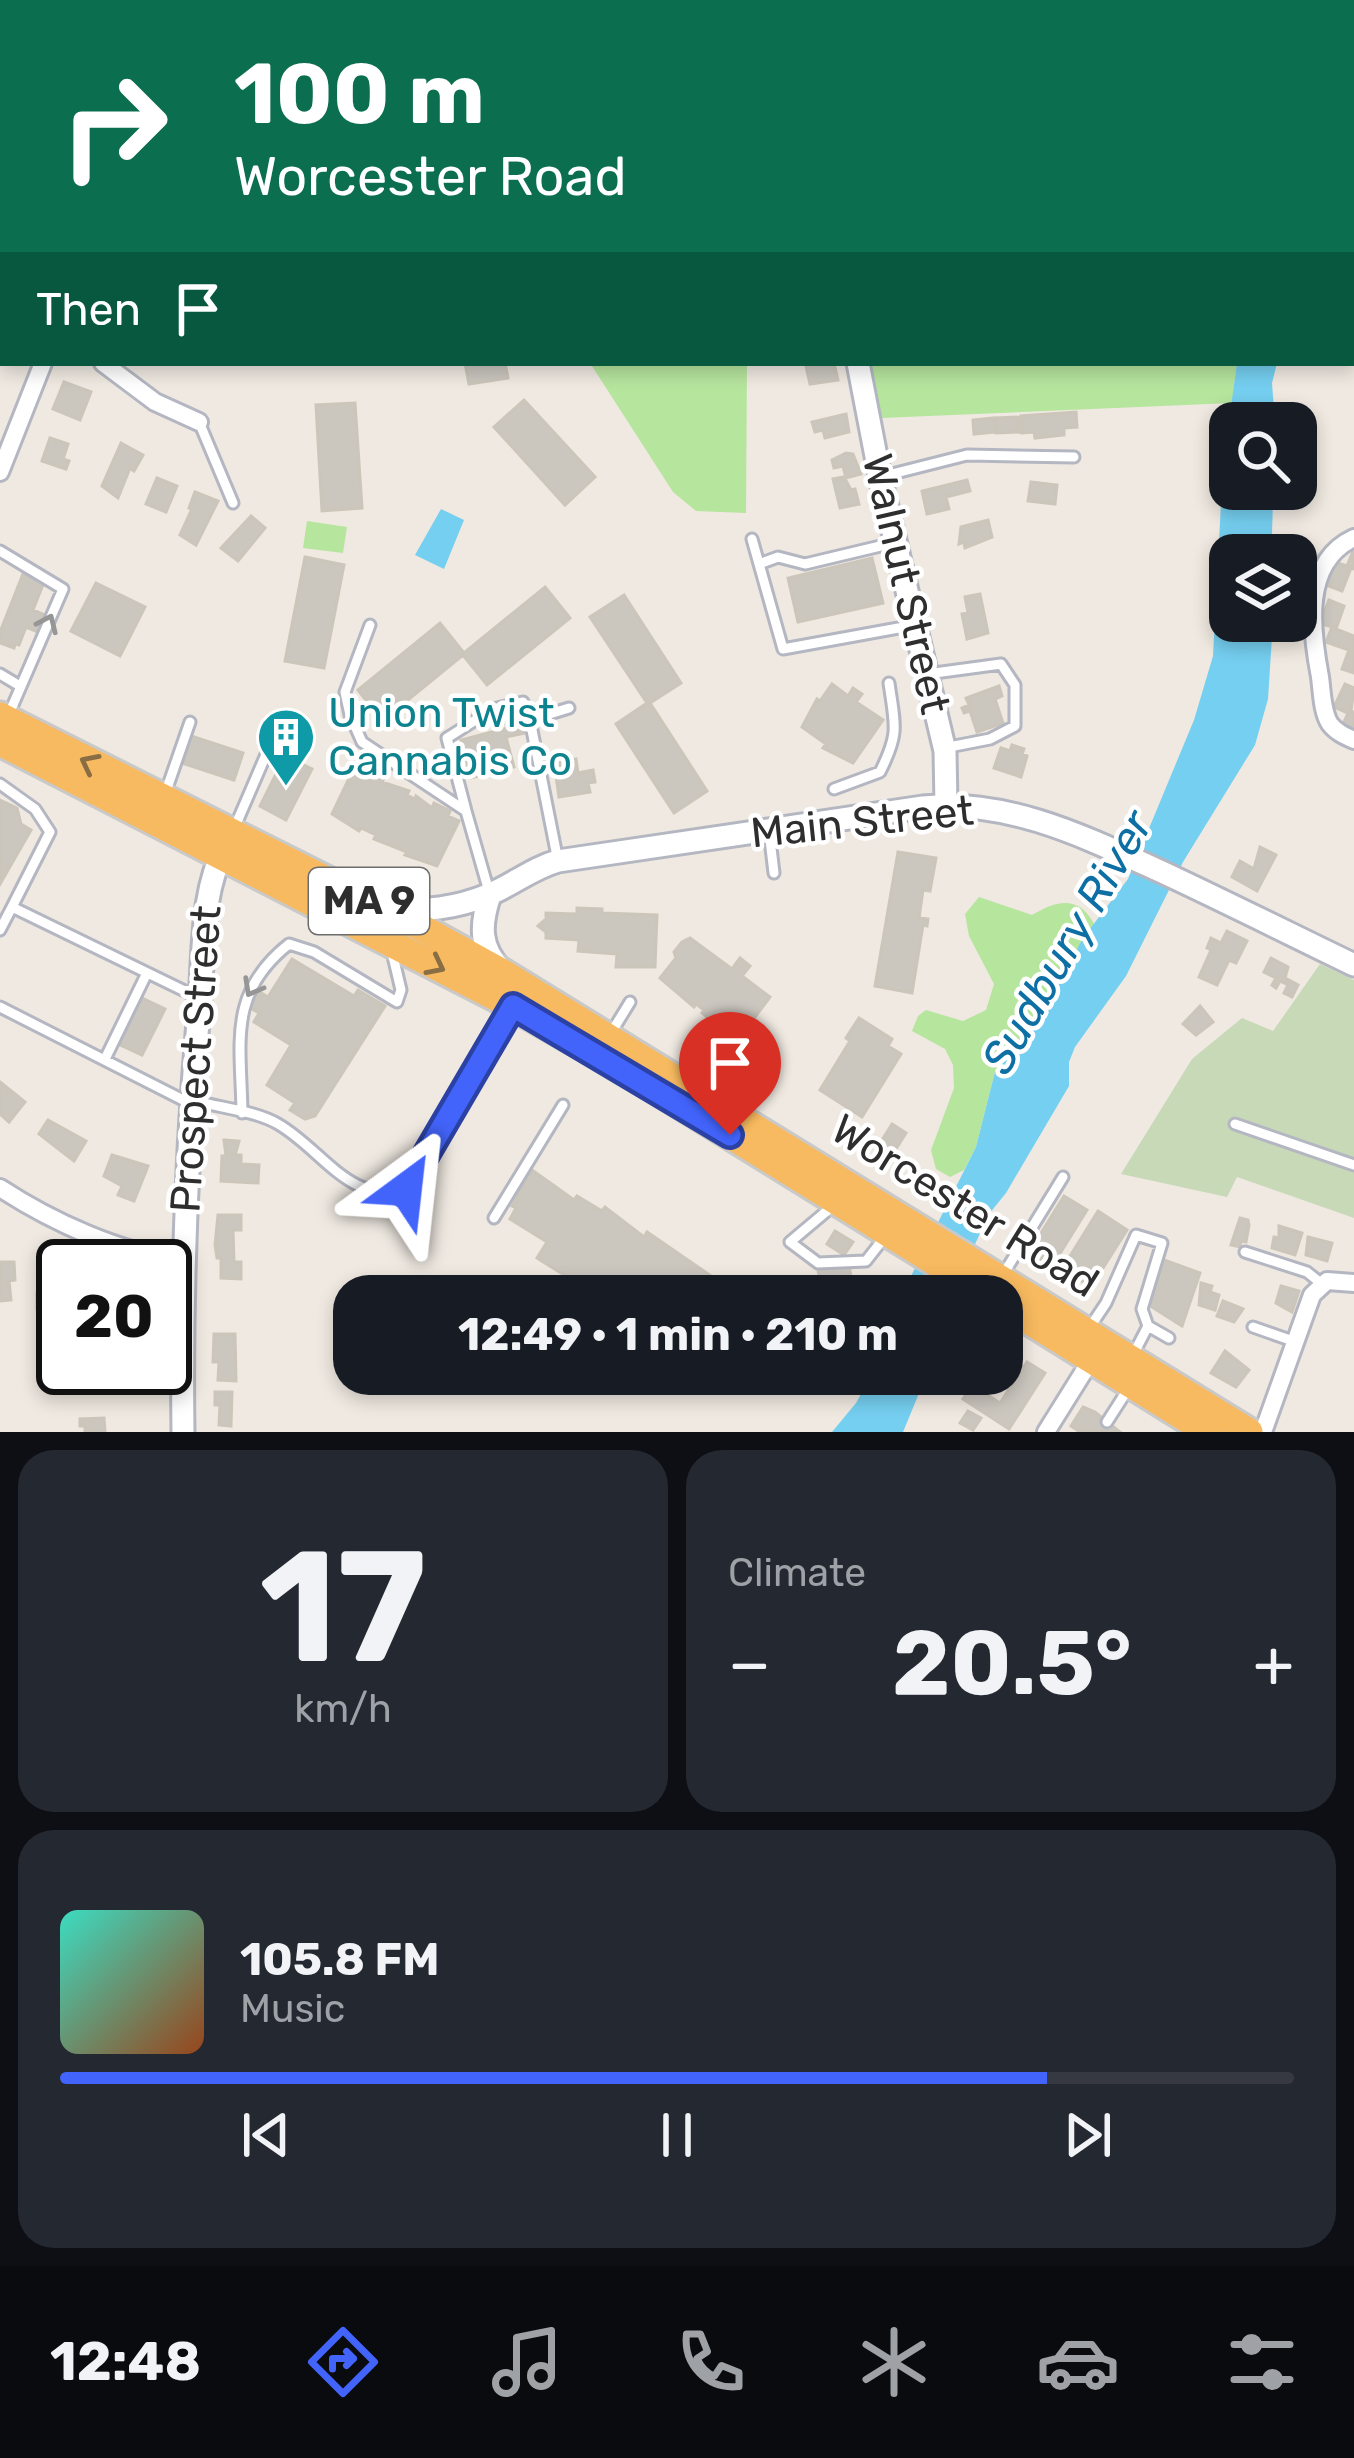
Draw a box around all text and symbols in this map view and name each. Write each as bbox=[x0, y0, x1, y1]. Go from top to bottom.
text: 100 m bbox=[234, 44, 485, 144]
icon: right bbox=[36, 48, 192, 204]
text: Worcester Road bbox=[234, 145, 627, 209]
icon: arrive bbox=[165, 276, 231, 342]
text: Then bbox=[36, 283, 141, 336]
map controls bbox=[1209, 402, 1317, 642]
button: search bbox=[1209, 402, 1317, 510]
street label: Walnut Street bbox=[852, 449, 960, 719]
button: layers bbox=[1209, 534, 1317, 642]
one-way arrow bbox=[34, 614, 58, 635]
place label: Union Twist Cannabis Co bbox=[328, 688, 572, 786]
building icon: Union Twist Cannabis Co bbox=[255, 706, 317, 788]
one-way arrow bbox=[80, 755, 102, 778]
street label: Main Street bbox=[748, 785, 976, 859]
water label: Sudbury River bbox=[970, 800, 1165, 1083]
road number: MA 9 bbox=[309, 868, 429, 934]
street label: Prospect Street bbox=[160, 904, 232, 1214]
one-way arrow bbox=[424, 951, 446, 974]
one-way arrow bbox=[244, 975, 267, 996]
pin bbox=[679, 1012, 781, 1135]
icon: arrive bbox=[697, 1030, 763, 1096]
street label: Worcester Road bbox=[822, 1104, 1108, 1308]
position arrow bbox=[343, 1126, 469, 1252]
speed limit sign: 20 bbox=[36, 1239, 192, 1395]
text: 12:49 · 1 min · 210 m bbox=[458, 1308, 898, 1361]
text: 17 bbox=[260, 1515, 426, 1700]
text: Climate bbox=[728, 1550, 866, 1596]
text: 20.5° bbox=[892, 1610, 1132, 1717]
text: − bbox=[728, 1624, 771, 1703]
text: + bbox=[1253, 1624, 1294, 1703]
text: km/h bbox=[294, 1686, 392, 1732]
text: 105.8 FM bbox=[240, 1933, 440, 1986]
text: Music bbox=[240, 1986, 345, 2032]
icon: previous bbox=[233, 2102, 299, 2168]
icon: pause bbox=[644, 2102, 710, 2168]
icon: next bbox=[1055, 2102, 1121, 2168]
icon: directions bbox=[301, 2320, 385, 2404]
icon: music bbox=[485, 2320, 569, 2404]
icon: phone bbox=[669, 2320, 753, 2404]
icon: climate bbox=[852, 2320, 936, 2404]
icon: car bbox=[1036, 2320, 1120, 2404]
icon: filters bbox=[1220, 2320, 1304, 2404]
text: 12:48 bbox=[50, 2330, 201, 2394]

